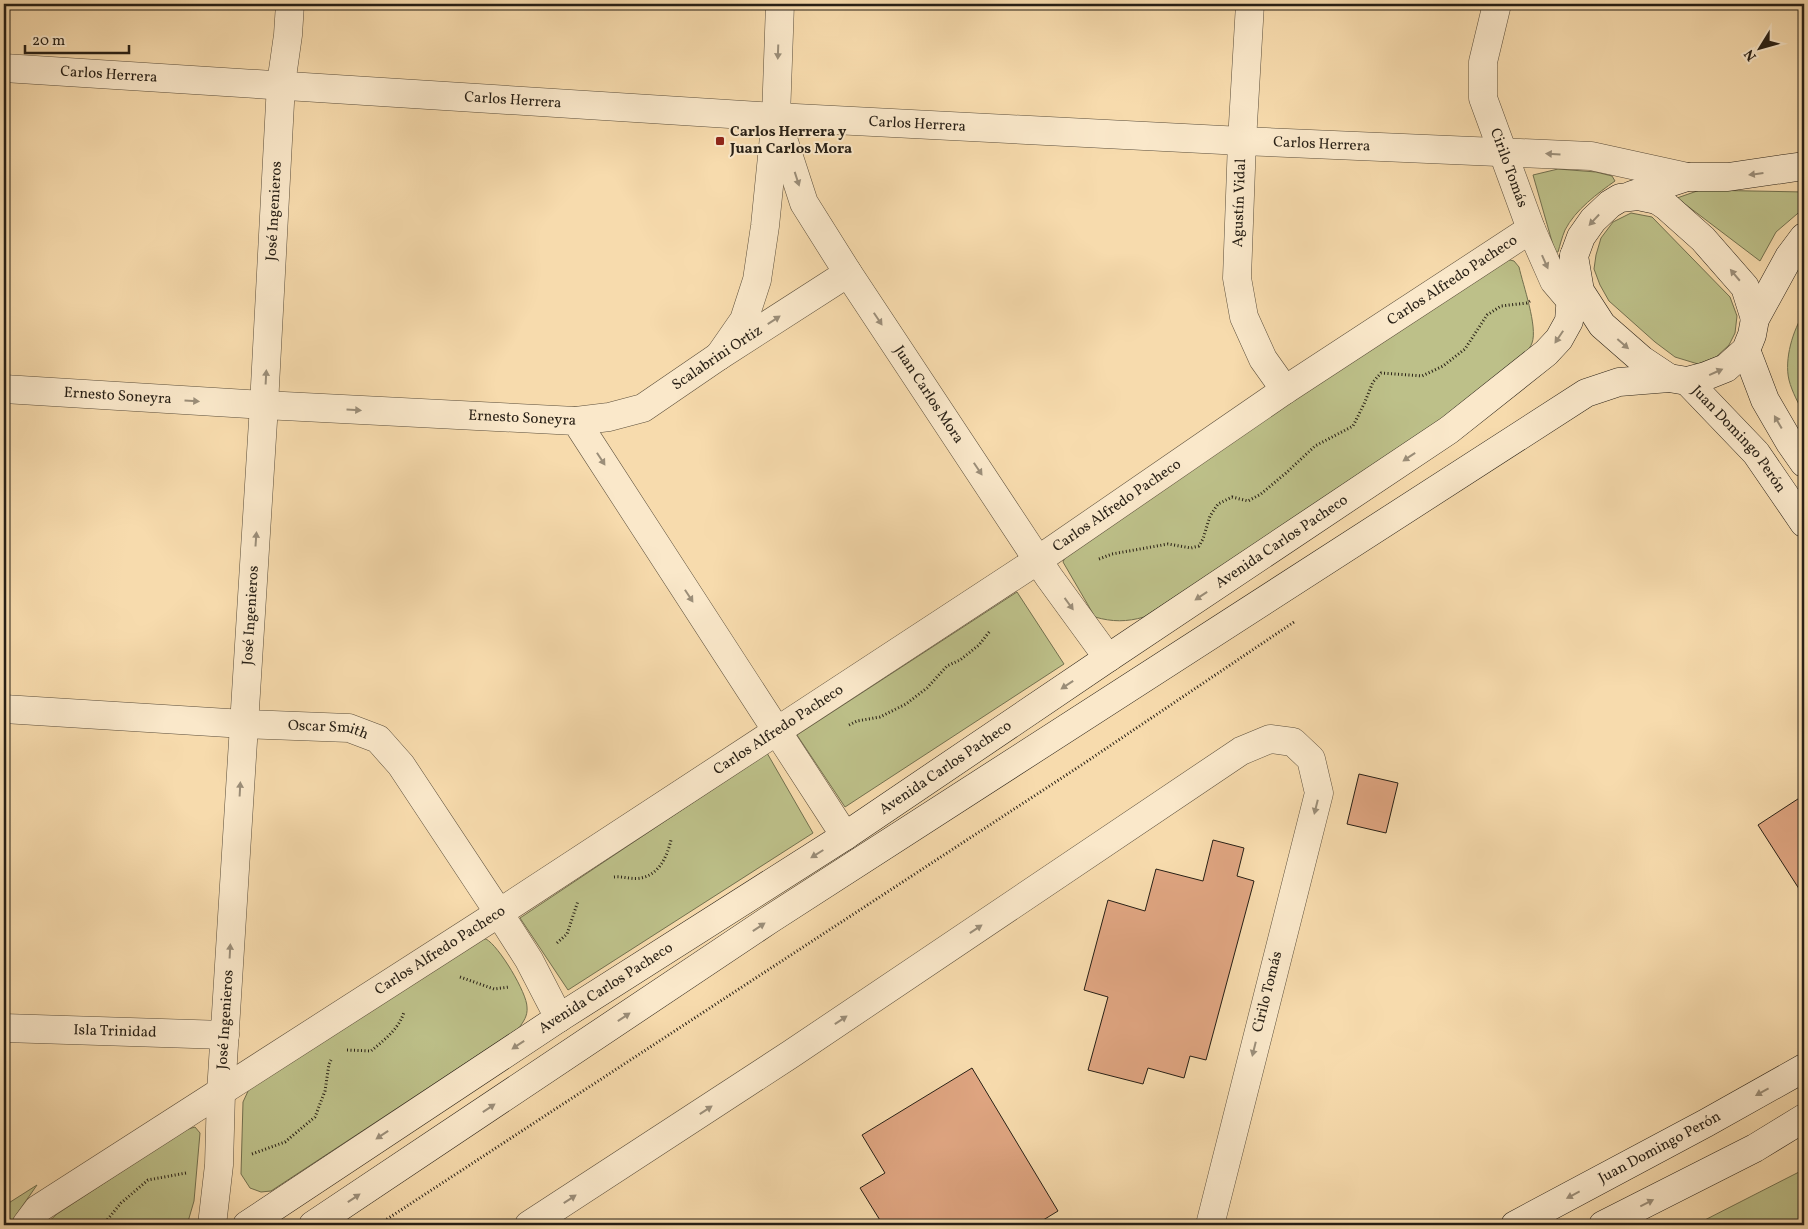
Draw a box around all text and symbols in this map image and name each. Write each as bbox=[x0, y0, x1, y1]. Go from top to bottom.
scale bar bbox=[25, 22, 129, 54]
north arrow bbox=[1736, 22, 1786, 72]
text: 20 m bbox=[32, 31, 65, 52]
one-way arrow bbox=[774, 45, 782, 61]
text: N bbox=[1740, 45, 1761, 65]
street label: Carlos Herrera bbox=[60, 61, 158, 88]
street label: Carlos Herrera bbox=[464, 87, 562, 114]
street label: Carlos Herrera bbox=[868, 111, 966, 137]
place label: Carlos Herrera y Juan Carlos Mora bbox=[729, 122, 852, 160]
street label: Cirilo Tomás bbox=[1484, 125, 1533, 210]
street label: Carlos Herrera bbox=[1273, 132, 1371, 157]
marker: Carlos Herrera y Juan Carlos Mora bbox=[714, 135, 726, 147]
one-way arrow bbox=[1545, 149, 1561, 157]
street label: Agustín Vidal bbox=[1228, 158, 1252, 248]
street label: José Ingenieros bbox=[261, 161, 287, 261]
one-way arrow bbox=[1748, 170, 1764, 178]
one-way arrow bbox=[793, 172, 801, 187]
one-way arrow bbox=[1589, 213, 1600, 226]
street label: Carlos Alfredo Pacheco bbox=[1383, 230, 1522, 331]
one-way arrow bbox=[1542, 255, 1550, 269]
one-way arrow bbox=[1729, 269, 1740, 282]
one-way arrow bbox=[874, 312, 883, 326]
one-way arrow bbox=[768, 316, 781, 325]
street label: Scalabrini Ortiz bbox=[668, 320, 767, 396]
one-way arrow bbox=[1554, 330, 1564, 343]
one-way arrow bbox=[1617, 338, 1629, 350]
street label: Juan Carlos Mora bbox=[888, 341, 969, 448]
one-way arrow bbox=[1709, 368, 1723, 376]
one-way arrow bbox=[262, 369, 270, 385]
street label: Juan Domingo Perón bbox=[1686, 381, 1791, 497]
street label: Ernesto Soneyra bbox=[63, 382, 172, 410]
one-way arrow bbox=[184, 397, 200, 405]
street label: Ernesto Soneyra bbox=[468, 405, 577, 431]
one-way arrow bbox=[347, 406, 363, 414]
one-way arrow bbox=[1774, 415, 1782, 430]
one-way arrow bbox=[1402, 452, 1415, 462]
one-way arrow bbox=[596, 453, 606, 466]
street label: Carlos Alfredo Pacheco bbox=[1048, 454, 1185, 557]
one-way arrow bbox=[973, 462, 983, 476]
street label: Avenida Carlos Pacheco bbox=[1211, 490, 1352, 594]
one-way arrow bbox=[252, 531, 260, 547]
street label: José Ingenieros bbox=[237, 565, 264, 666]
one-way arrow bbox=[685, 589, 694, 602]
one-way arrow bbox=[1194, 591, 1207, 601]
one-way arrow bbox=[1064, 597, 1074, 611]
street label: Carlos Alfredo Pacheco bbox=[709, 680, 848, 780]
one-way arrow bbox=[1061, 680, 1074, 690]
street label: Oscar Smith bbox=[287, 715, 372, 745]
street label: Avenida Carlos Pacheco bbox=[875, 715, 1016, 820]
one-way arrow bbox=[237, 781, 245, 797]
one-way arrow bbox=[1311, 799, 1319, 814]
one-way arrow bbox=[810, 849, 823, 859]
street label: Carlos Alfredo Pacheco bbox=[371, 901, 510, 1001]
one-way arrow bbox=[752, 922, 765, 932]
one-way arrow bbox=[969, 924, 983, 934]
street label: Avenida Carlos Pacheco bbox=[535, 937, 677, 1039]
one-way arrow bbox=[227, 943, 235, 959]
street label: Cirilo Tomás bbox=[1248, 949, 1288, 1035]
street label: José Ingenieros bbox=[212, 969, 239, 1070]
one-way arrow bbox=[617, 1012, 630, 1022]
one-way arrow bbox=[834, 1015, 848, 1025]
street label: Isla Trinidad bbox=[73, 1020, 157, 1043]
one-way arrow bbox=[511, 1041, 524, 1050]
one-way arrow bbox=[1250, 1041, 1258, 1057]
one-way arrow bbox=[1755, 1088, 1769, 1097]
one-way arrow bbox=[482, 1103, 495, 1112]
one-way arrow bbox=[699, 1105, 712, 1114]
street label: Juan Domingo Perón bbox=[1595, 1106, 1725, 1189]
one-way arrow bbox=[376, 1130, 389, 1140]
one-way arrow bbox=[1566, 1191, 1580, 1199]
one-way arrow bbox=[347, 1193, 360, 1203]
one-way arrow bbox=[563, 1194, 576, 1203]
one-way arrow bbox=[1640, 1199, 1654, 1207]

